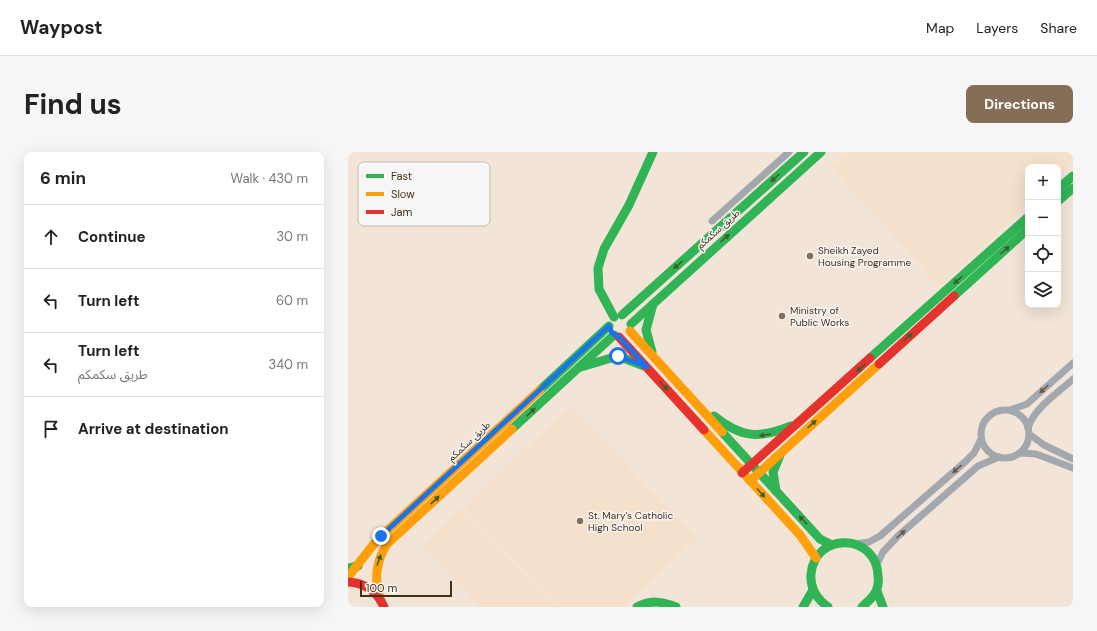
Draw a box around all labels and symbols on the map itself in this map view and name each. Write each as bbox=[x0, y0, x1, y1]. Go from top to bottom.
legend bbox=[358, 162, 490, 226]
text: Fast bbox=[391, 169, 412, 183]
one-way arrow bbox=[770, 174, 780, 183]
text: Slow bbox=[391, 187, 415, 201]
text: Jam bbox=[391, 205, 412, 219]
street label: طريق سكمكم bbox=[694, 206, 743, 252]
one-way arrow bbox=[720, 234, 729, 243]
place label: Sheikh Zayed Housing Programme bbox=[818, 244, 911, 269]
one-way arrow bbox=[1000, 245, 1010, 254]
marker: Sheikh Zayed Housing Programme bbox=[805, 251, 815, 261]
one-way arrow bbox=[673, 261, 683, 270]
one-way arrow bbox=[952, 276, 963, 285]
place label: Ministry of Public Works bbox=[790, 304, 849, 329]
marker: Ministry of Public Works bbox=[777, 311, 787, 321]
one-way arrow bbox=[904, 333, 913, 342]
route start bbox=[609, 347, 627, 365]
one-way arrow bbox=[857, 363, 866, 372]
one-way arrow bbox=[660, 381, 669, 392]
one-way arrow bbox=[1039, 385, 1049, 394]
one-way arrow bbox=[526, 407, 536, 417]
street label: طريق سكمكم bbox=[445, 418, 494, 465]
one-way arrow bbox=[807, 419, 817, 429]
one-way arrow bbox=[759, 432, 772, 438]
one-way arrow bbox=[952, 465, 963, 474]
one-way arrow bbox=[756, 488, 766, 498]
one-way arrow bbox=[430, 495, 440, 505]
place label: St. Mary's Catholic High School bbox=[588, 509, 673, 534]
one-way arrow bbox=[798, 515, 807, 525]
marker: St. Mary's Catholic High School bbox=[575, 516, 585, 526]
route end bbox=[372, 527, 390, 545]
one-way arrow bbox=[895, 529, 906, 538]
one-way arrow bbox=[376, 553, 382, 565]
scale bar bbox=[360, 579, 452, 598]

